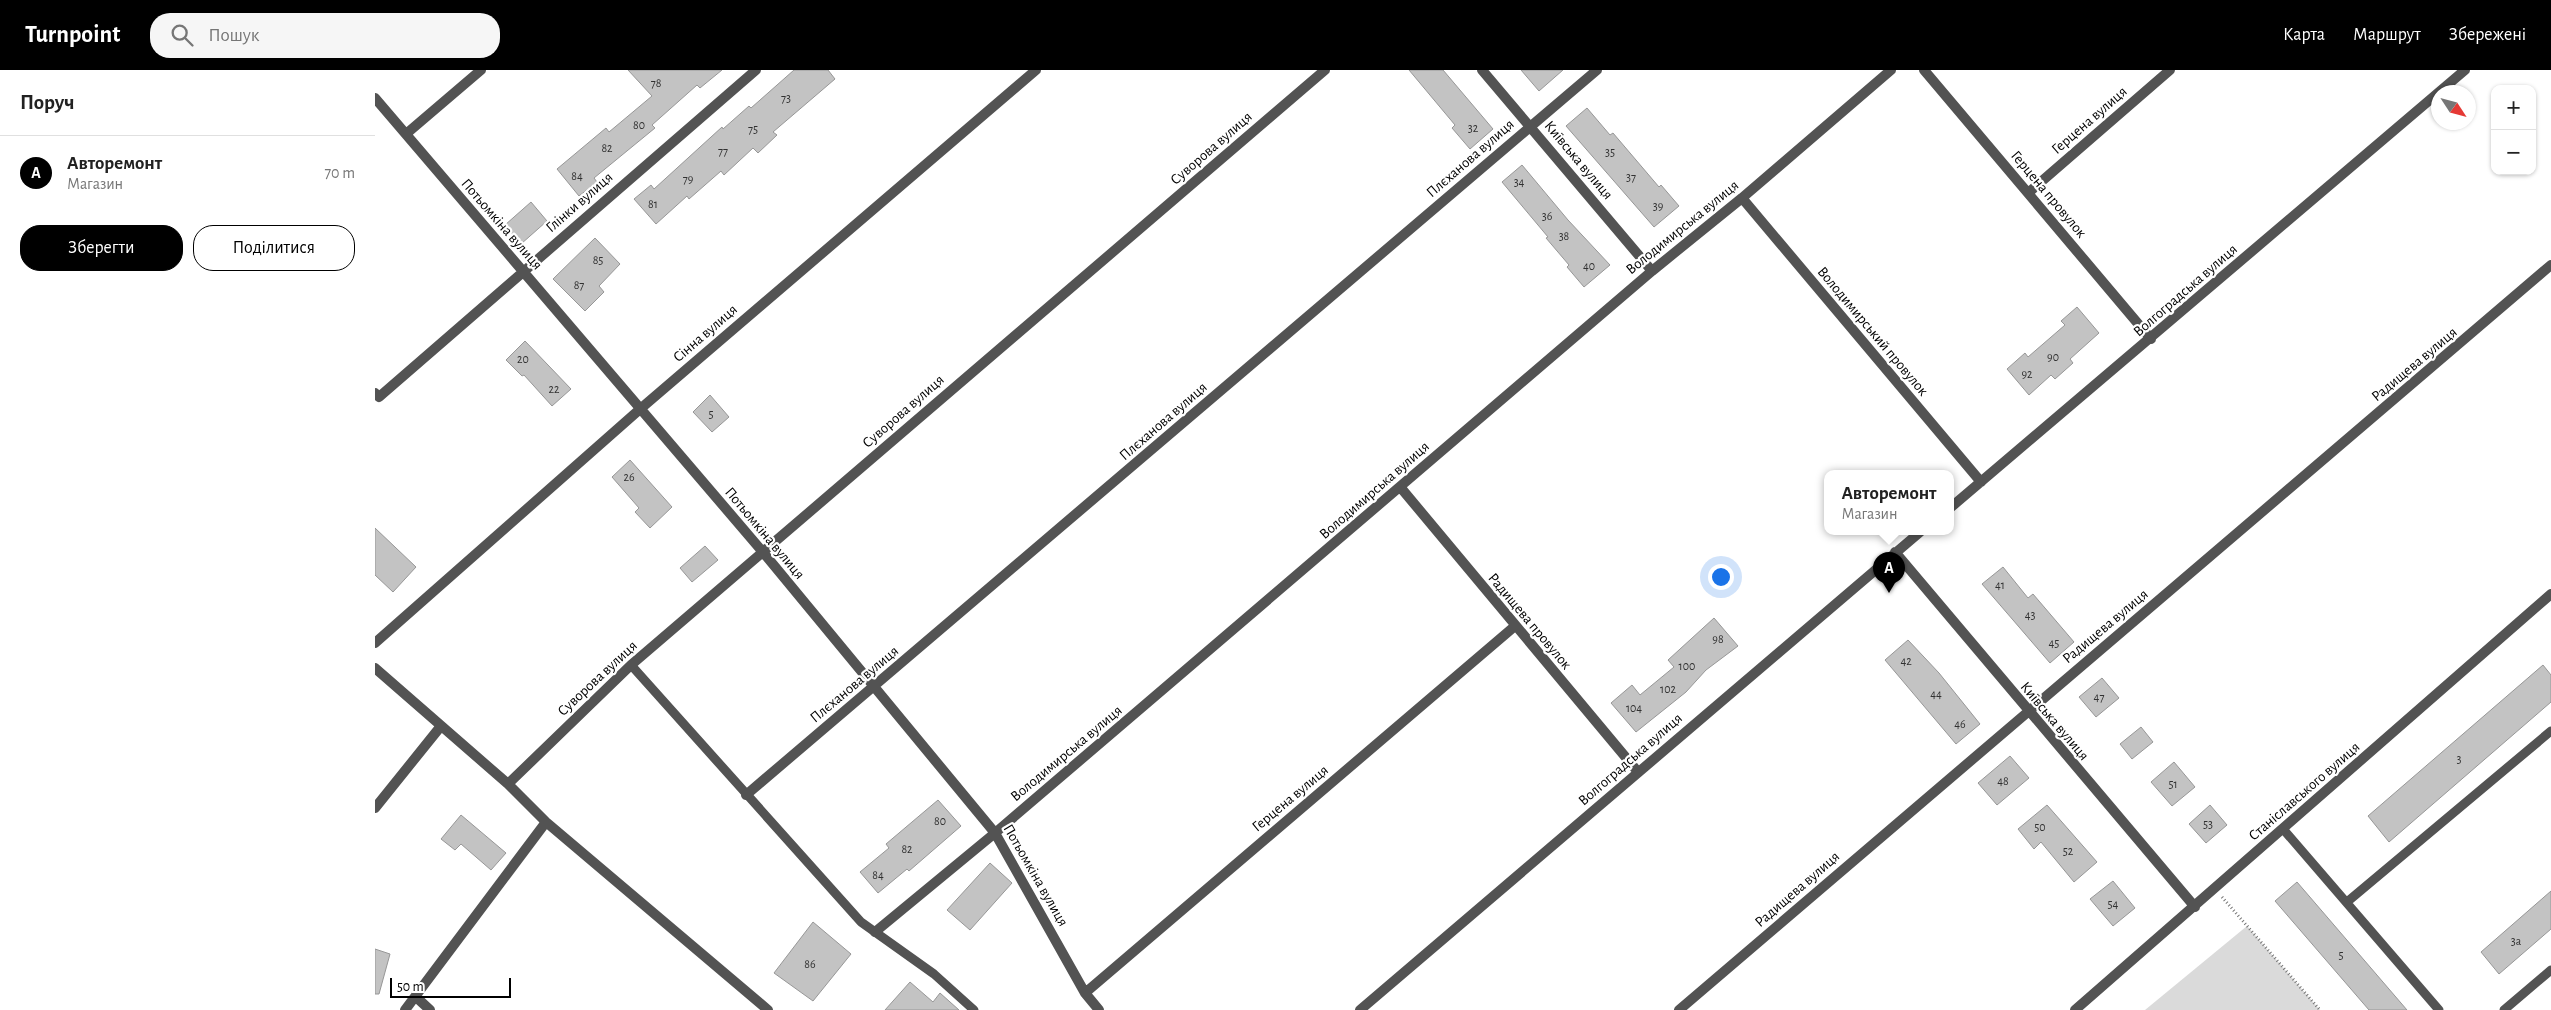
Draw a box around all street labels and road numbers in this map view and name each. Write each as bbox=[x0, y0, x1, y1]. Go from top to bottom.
street label: Герцена вулиця bbox=[2049, 84, 2130, 157]
street label: Суворова вулиця bbox=[1168, 109, 1255, 188]
street label: Плєханова вулиця bbox=[1424, 116, 1517, 200]
street label: Київська вулиця bbox=[1542, 118, 1616, 202]
street label: Герцена провулок bbox=[2008, 148, 2089, 241]
street label: Глінки вулиця bbox=[543, 169, 616, 235]
street label: Потьомкіна вулиця bbox=[458, 176, 545, 273]
street label: Володимирська вулиця bbox=[1623, 177, 1741, 277]
street label: Волгоградська вулиця bbox=[2131, 241, 2240, 339]
street label: Володимирський провулок bbox=[1814, 264, 1931, 399]
street label: Сінна вулиця bbox=[670, 302, 740, 365]
street label: Радищева вулиця bbox=[2369, 324, 2460, 404]
street label: Суворова вулиця bbox=[860, 372, 947, 451]
street label: Плєханова вулиця bbox=[1117, 379, 1210, 463]
street label: Володимирська вулиця bbox=[1317, 439, 1432, 542]
street label: Потьомкіна вулиця bbox=[722, 484, 807, 582]
street label: Радищева провулок bbox=[1485, 570, 1574, 672]
street label: Радищева вулиця bbox=[2060, 586, 2151, 666]
street label: Суворова вулиця bbox=[555, 638, 640, 719]
street label: Плєханова вулиця bbox=[807, 643, 901, 726]
street label: Київська вулиця bbox=[2018, 679, 2092, 763]
street label: Володимирська вулиця bbox=[1008, 703, 1125, 804]
street label: Волгоградська вулиця bbox=[1576, 710, 1685, 808]
street label: Станіславського вулиця bbox=[2246, 739, 2363, 843]
street label: Герцена вулиця bbox=[1249, 762, 1331, 834]
street label: Потьомкіна вулиця bbox=[1000, 822, 1071, 929]
street label: Радищева вулиця bbox=[1752, 849, 1842, 930]

